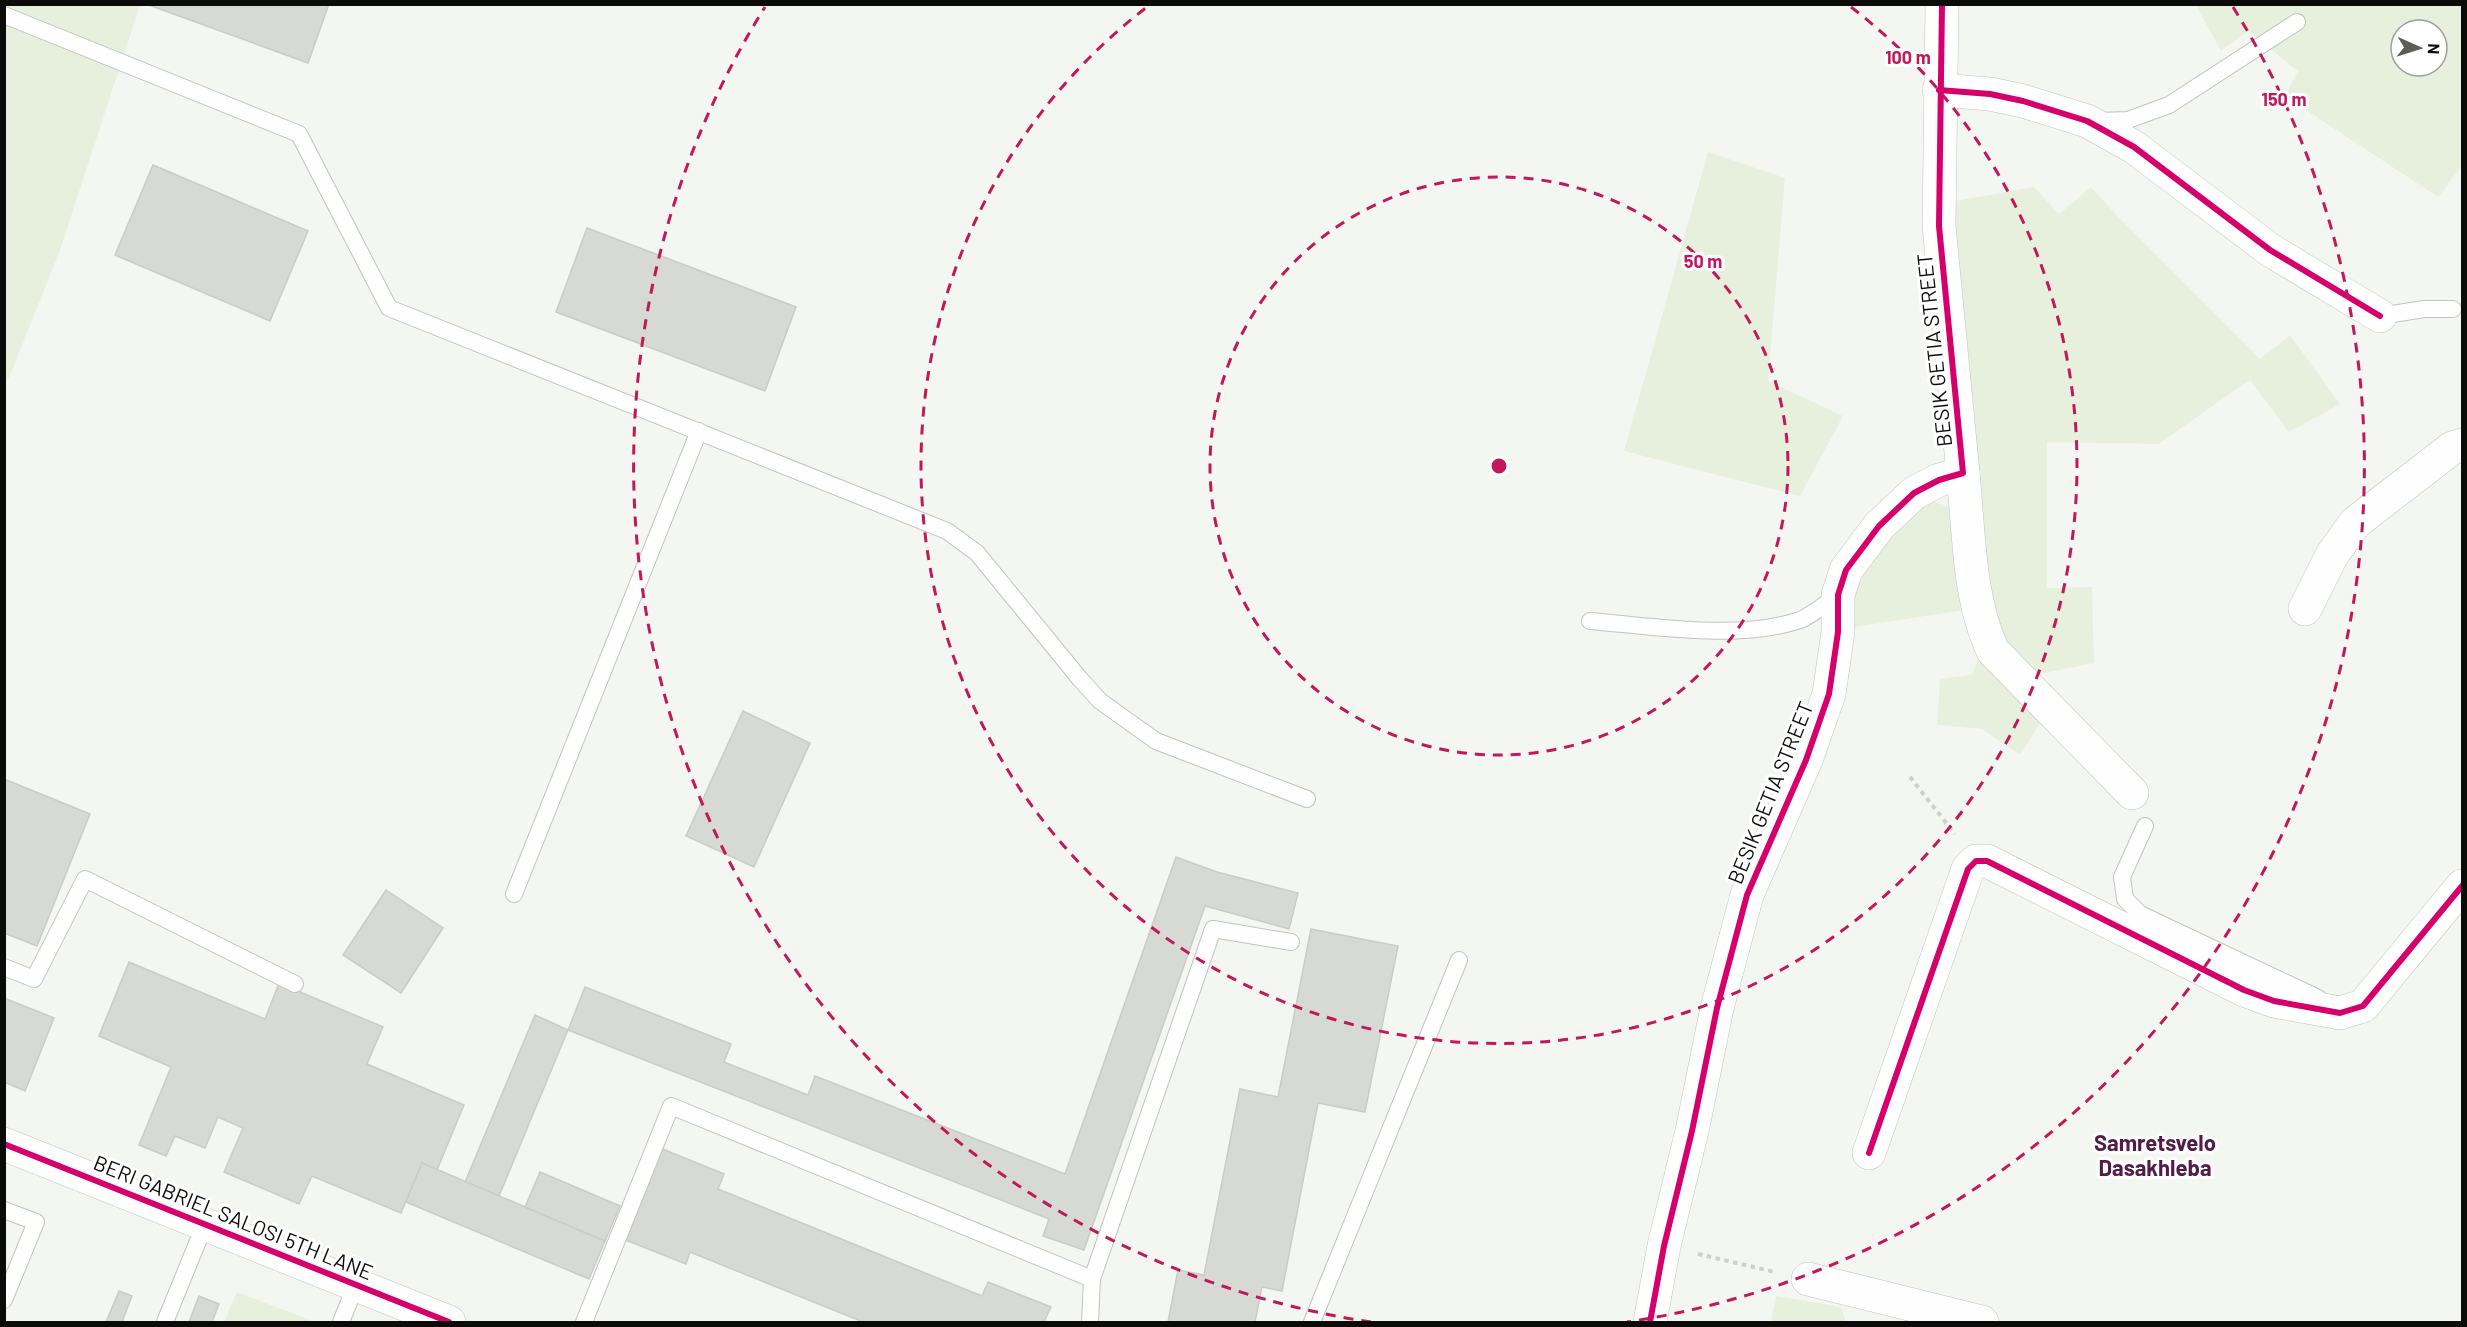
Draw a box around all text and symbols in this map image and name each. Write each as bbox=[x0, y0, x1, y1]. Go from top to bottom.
north arrow bbox=[2389, 18, 2449, 78]
text: N bbox=[2425, 43, 2444, 55]
text: 100 m bbox=[1885, 46, 1931, 68]
text: 150 m bbox=[2262, 88, 2306, 110]
text: 50 m bbox=[1684, 250, 1722, 272]
street label: BESIK GETIA STREET bbox=[1911, 252, 1956, 448]
centre of rings bbox=[1489, 456, 1509, 476]
street label: BESIK GETIA STREET bbox=[1722, 698, 1818, 887]
district label: Samretsvelo Dasakhleba bbox=[2094, 1129, 2216, 1180]
street label: BERI GABRIEL SALOSI 5TH LANE bbox=[90, 1149, 377, 1284]

